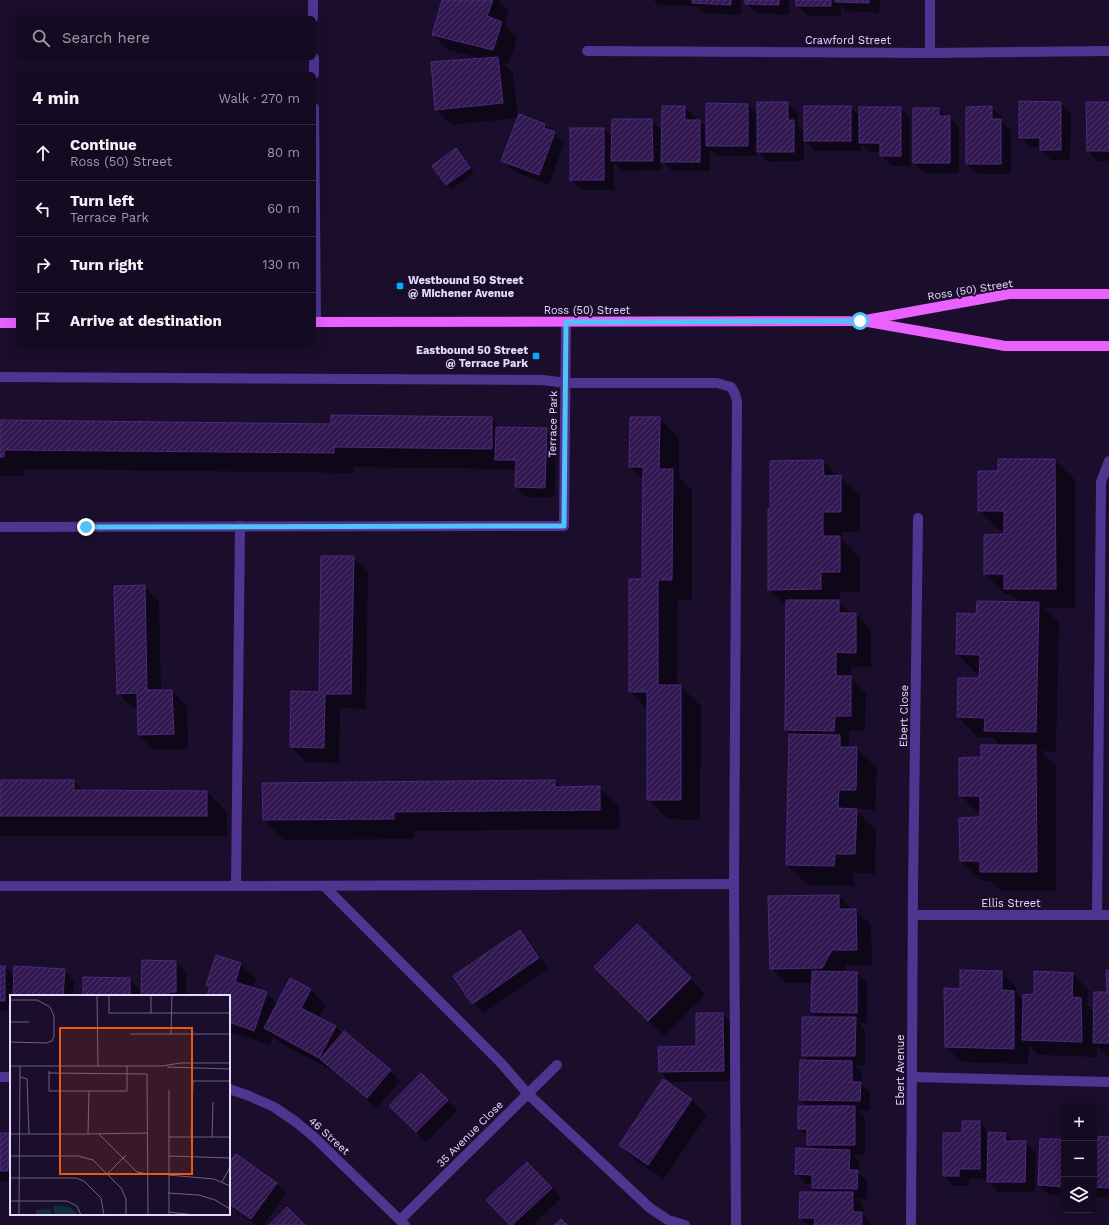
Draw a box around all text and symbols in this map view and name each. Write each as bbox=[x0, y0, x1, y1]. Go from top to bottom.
search box bbox=[16, 16, 316, 60]
icon: search bbox=[30, 27, 52, 49]
text: Search here bbox=[62, 29, 150, 47]
street label: Crawford Street bbox=[805, 34, 891, 47]
text: 4 min bbox=[32, 88, 79, 108]
text: Walk · 270 m bbox=[219, 91, 300, 106]
text: Continue bbox=[70, 136, 137, 154]
icon: ahead bbox=[32, 142, 54, 164]
text: 80 m bbox=[267, 145, 300, 160]
text: Ross (50) Street bbox=[70, 154, 172, 169]
text: Turn left bbox=[70, 192, 134, 210]
icon: left bbox=[32, 198, 54, 220]
text: 60 m bbox=[267, 201, 300, 216]
text: Terrace Park bbox=[70, 210, 149, 225]
icon: right bbox=[32, 254, 54, 276]
text: Turn right bbox=[70, 256, 143, 274]
text: 130 m bbox=[262, 257, 300, 272]
place label: Westbound 50 Street @ Michener Avenue bbox=[408, 274, 524, 300]
street label: Ross (50) Street bbox=[926, 277, 1014, 303]
marker: Westbound 50 Street @ Michener Avenue bbox=[395, 281, 405, 291]
street label: Ross (50) Street bbox=[544, 304, 631, 317]
icon: arrive bbox=[32, 310, 54, 332]
text: Arrive at destination bbox=[70, 312, 222, 330]
route start bbox=[851, 312, 869, 330]
place label: Eastbound 50 Street @ Terrace Park bbox=[416, 344, 528, 370]
marker: Eastbound 50 Street @ Terrace Park bbox=[531, 351, 541, 361]
street label: Terrace Park bbox=[546, 391, 560, 457]
route end bbox=[77, 518, 95, 536]
street label: Ebert Close bbox=[897, 685, 911, 747]
street label: Ellis Street bbox=[981, 897, 1041, 910]
inset map bbox=[10, 995, 230, 1215]
street label: Ebert Avenue bbox=[894, 1034, 907, 1106]
street label: 35 Avenue Close bbox=[434, 1098, 506, 1170]
map controls bbox=[1061, 1105, 1097, 1213]
button: + bbox=[1061, 1105, 1097, 1141]
street label: 46 Street bbox=[306, 1114, 352, 1158]
button: − bbox=[1061, 1141, 1097, 1177]
button: layers bbox=[1061, 1177, 1097, 1213]

